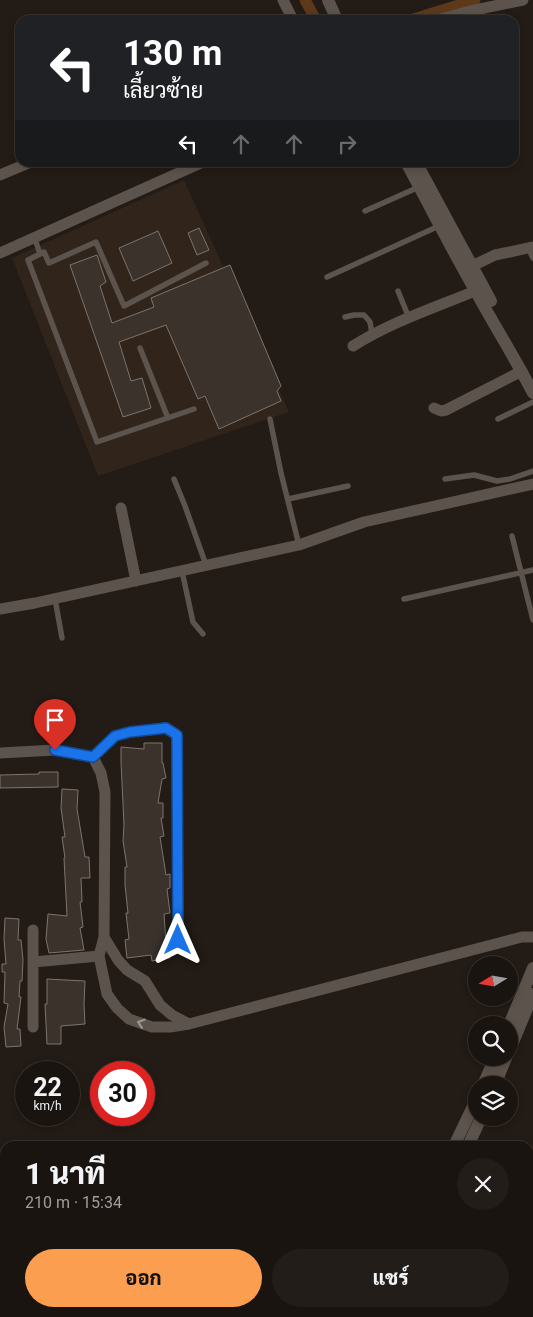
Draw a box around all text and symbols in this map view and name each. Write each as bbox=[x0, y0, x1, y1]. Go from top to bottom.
text: 130 m bbox=[123, 33, 222, 74]
icon: left bbox=[40, 35, 105, 100]
text: เลี้ยวซ้าย bbox=[123, 78, 203, 103]
icon: left bbox=[174, 130, 202, 158]
icon: ahead bbox=[227, 130, 255, 158]
icon: ahead bbox=[280, 130, 308, 158]
icon: right bbox=[333, 130, 361, 158]
pin bbox=[34, 699, 76, 750]
icon: arrive bbox=[41, 706, 69, 734]
position arrow bbox=[151, 913, 203, 965]
north arrow bbox=[468, 956, 518, 1006]
map controls bbox=[468, 956, 518, 1126]
button: search bbox=[468, 1016, 518, 1066]
one-way arrow bbox=[137, 1019, 146, 1029]
speed limit sign: 30 bbox=[90, 1061, 155, 1126]
text: 22 bbox=[33, 1073, 62, 1102]
button: layers bbox=[468, 1076, 518, 1126]
text: km/h bbox=[33, 1099, 62, 1113]
text: 1 นาที bbox=[25, 1156, 105, 1191]
button: close bbox=[457, 1158, 509, 1210]
text: 210 m · 15:34 bbox=[25, 1193, 122, 1212]
button: ออก bbox=[25, 1249, 262, 1307]
button: แชร์ bbox=[272, 1249, 509, 1307]

